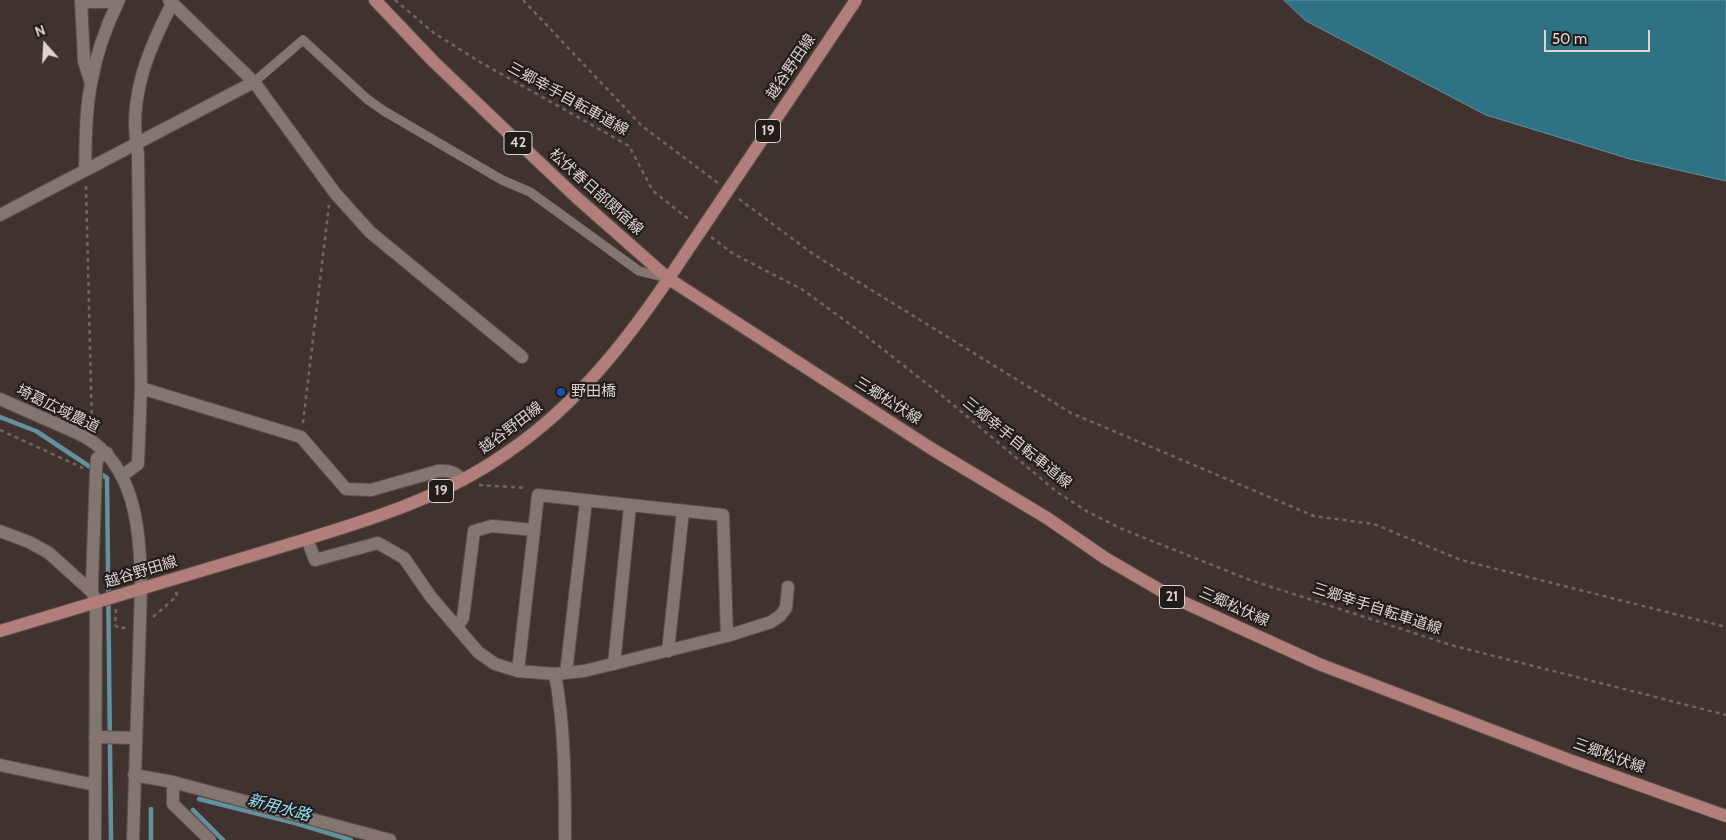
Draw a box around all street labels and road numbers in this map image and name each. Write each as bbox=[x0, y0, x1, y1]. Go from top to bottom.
street label: 越谷野田線 bbox=[763, 31, 819, 103]
street label: 三郷幸手自転車道線 bbox=[505, 58, 631, 140]
road number: 19 bbox=[756, 120, 780, 142]
road number: 42 bbox=[504, 132, 532, 154]
street label: 松伏春日部関宿線 bbox=[545, 145, 647, 239]
street label: 三郷松伏線 bbox=[851, 373, 925, 429]
street label: 埼葛広域農道 bbox=[14, 381, 102, 437]
street label: 三郷幸手自転車道線 bbox=[959, 394, 1075, 492]
street label: 越谷野田線 bbox=[476, 398, 546, 458]
road number: 19 bbox=[428, 480, 454, 502]
street label: 越谷野田線 bbox=[103, 552, 179, 592]
street label: 三郷幸手自転車道線 bbox=[1310, 580, 1444, 638]
street label: 三郷松伏線 bbox=[1196, 584, 1272, 630]
road number: 21 bbox=[1160, 586, 1184, 608]
street label: 三郷松伏線 bbox=[1571, 735, 1647, 777]

